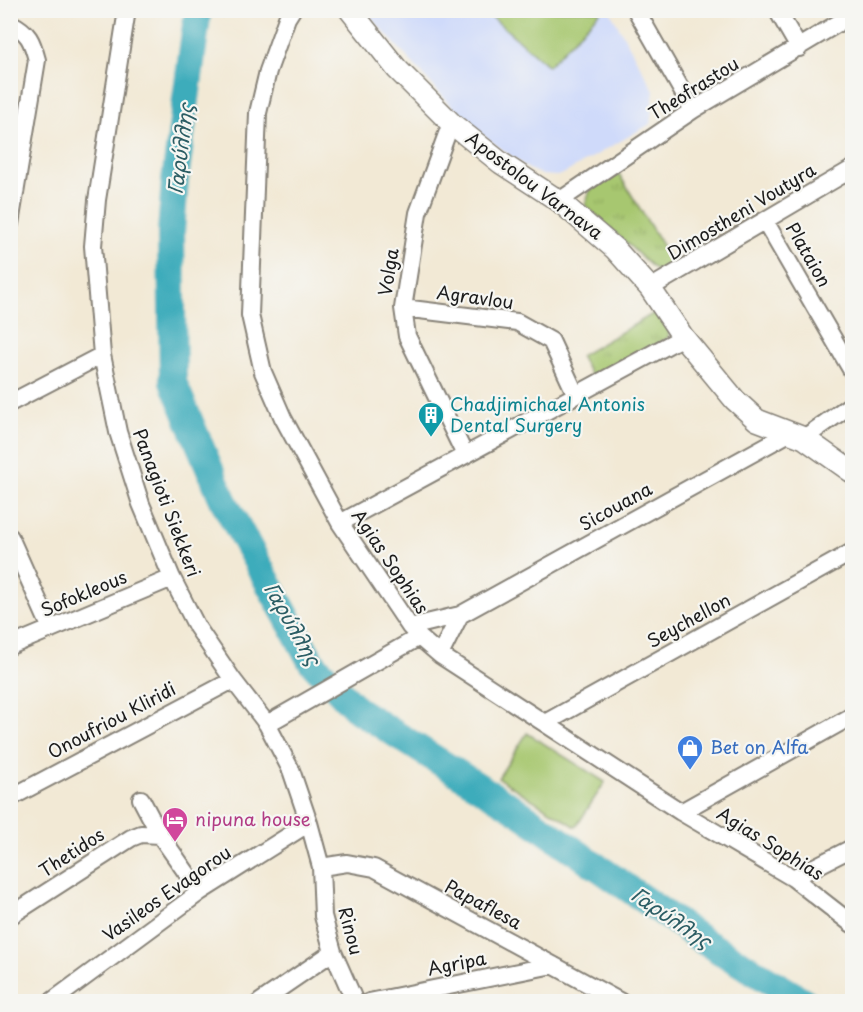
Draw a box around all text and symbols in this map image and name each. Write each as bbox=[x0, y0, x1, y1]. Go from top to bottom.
street label: Theofrastou bbox=[643, 49, 744, 126]
water label: Γαρύλλης bbox=[160, 100, 201, 196]
street label: Apostolou Varnava bbox=[461, 124, 610, 246]
street label: Dimostheni Voutyra bbox=[662, 156, 821, 266]
street label: Plataion bbox=[780, 217, 839, 292]
street label: Volga bbox=[370, 245, 405, 297]
street label: Agravlou bbox=[435, 278, 515, 315]
place label: Chadjimichael Antonis Dental Surgery bbox=[450, 390, 645, 438]
building icon: Chadjimichael Antonis Dental Surgery bbox=[416, 400, 446, 438]
street label: Panagioti Siekkeri bbox=[127, 424, 208, 581]
street label: Sicouana bbox=[574, 474, 657, 537]
street label: Agias Sophias bbox=[346, 503, 436, 619]
street label: Sofokleous bbox=[36, 562, 131, 623]
water label: Γαρύλλης bbox=[257, 576, 330, 672]
street label: Seychellon bbox=[642, 586, 735, 654]
street label: Onoufriou Kliridi bbox=[42, 674, 180, 765]
shop icon: Bet on Alfa bbox=[675, 733, 705, 771]
place label: Bet on Alfa bbox=[710, 733, 809, 760]
street label: Agias Sophias bbox=[712, 799, 829, 886]
hotel icon: nipuna house bbox=[160, 805, 190, 843]
place label: nipuna house bbox=[195, 805, 311, 832]
street label: Thetidos bbox=[33, 821, 109, 883]
street label: Vasileos Evagorou bbox=[96, 838, 236, 947]
street label: Papaflesa bbox=[440, 872, 528, 936]
water label: Γαρύλλης bbox=[625, 879, 719, 956]
street label: Rinou bbox=[332, 904, 371, 958]
street label: Agripa bbox=[425, 944, 489, 981]

